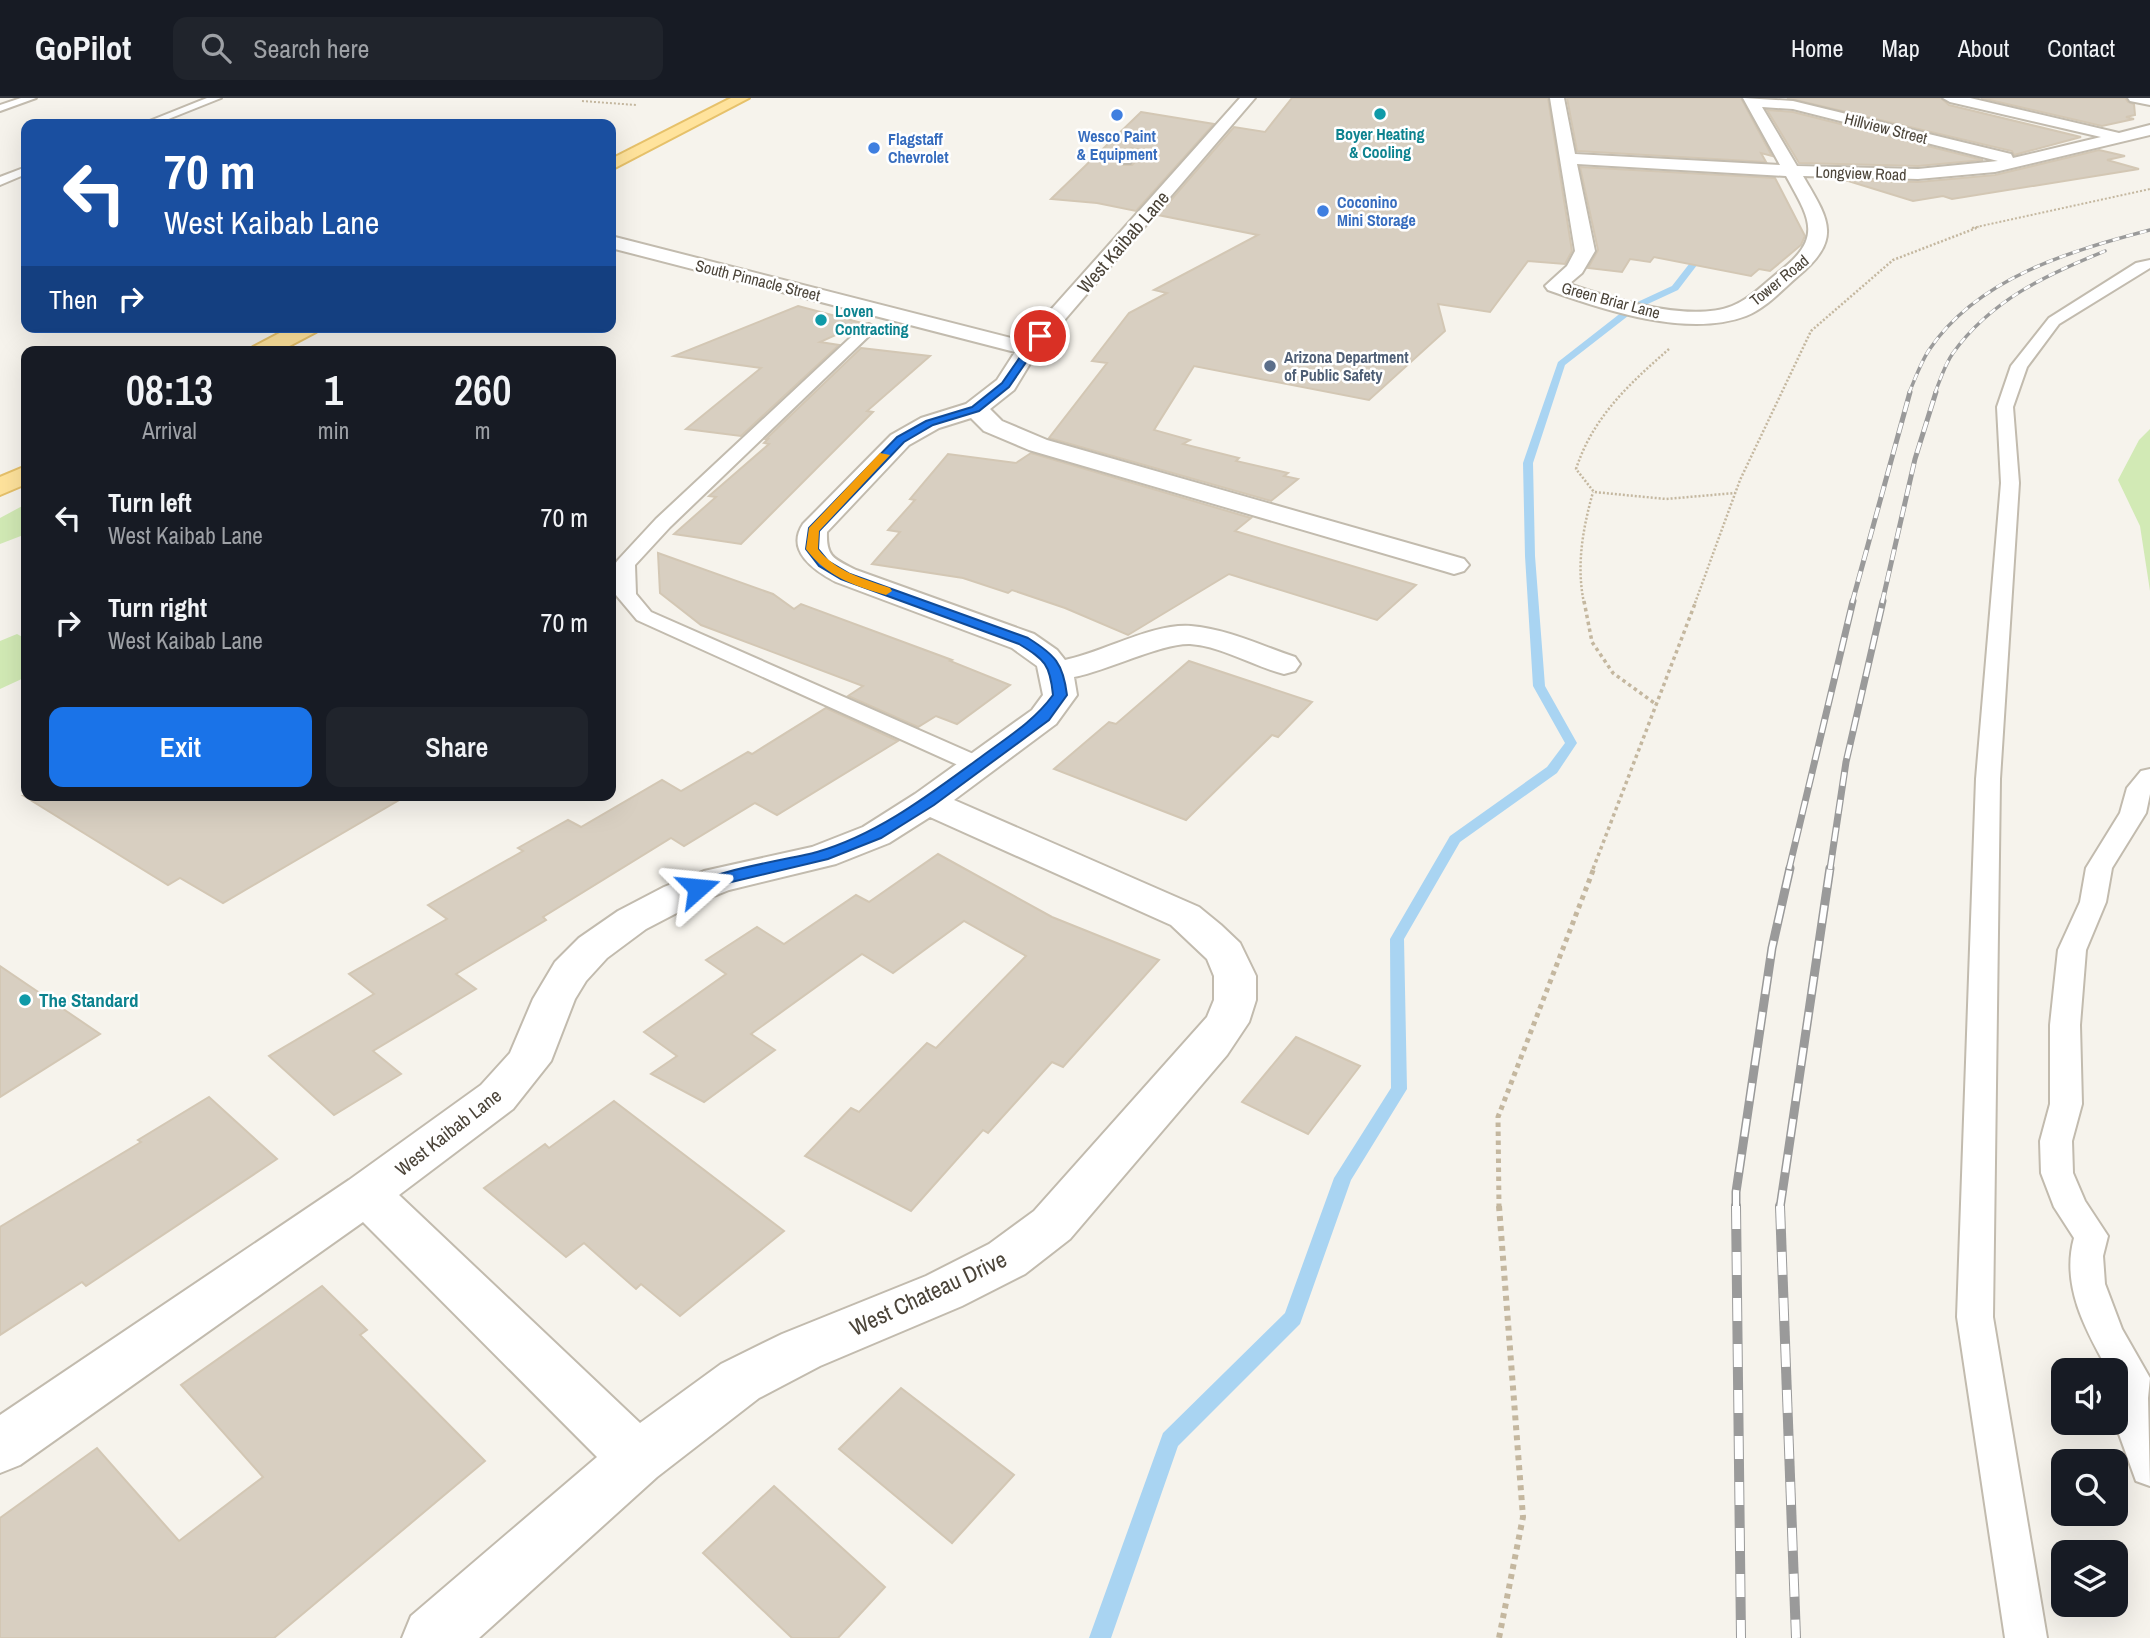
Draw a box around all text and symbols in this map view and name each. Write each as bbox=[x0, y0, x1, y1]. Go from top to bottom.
search box bbox=[173, 17, 663, 80]
text: GoPilot bbox=[35, 26, 131, 70]
icon: search bbox=[197, 29, 235, 67]
text: Search here bbox=[253, 31, 369, 66]
text: Home bbox=[1791, 32, 1843, 64]
text: Map bbox=[1881, 32, 1920, 64]
text: About bbox=[1958, 32, 2009, 64]
text: Contact bbox=[2047, 32, 2115, 64]
marker: Boyer Heating & Cooling bbox=[1372, 106, 1388, 122]
marker: Wesco Paint & Equipment bbox=[1109, 107, 1125, 123]
street label: Hillview Street bbox=[1842, 107, 1930, 149]
place label: Boyer Heating & Cooling bbox=[1336, 123, 1424, 163]
place label: Wesco Paint & Equipment bbox=[1077, 125, 1158, 165]
place label: Flagstaff Chevrolet bbox=[888, 128, 949, 168]
text: 70 m bbox=[164, 138, 256, 204]
marker: Flagstaff Chevrolet bbox=[866, 140, 882, 156]
icon: left bbox=[49, 147, 140, 238]
street label: Longview Road bbox=[1815, 160, 1907, 186]
street label: West Kaibab Lane bbox=[1071, 185, 1175, 299]
place label: Coconino Mini Storage bbox=[1337, 191, 1416, 231]
text: West Kaibab Lane bbox=[164, 201, 379, 244]
marker: Coconino Mini Storage bbox=[1315, 203, 1331, 219]
street label: Tower Road bbox=[1745, 249, 1813, 311]
street label: South Pinnacle Street bbox=[693, 254, 823, 306]
street label: Green Briar Lane bbox=[1559, 276, 1663, 324]
icon: right bbox=[112, 280, 150, 318]
text: Then bbox=[49, 282, 98, 317]
place label: Loven Contracting bbox=[835, 300, 909, 340]
pin bbox=[1010, 306, 1070, 366]
marker: Loven Contracting bbox=[813, 312, 829, 328]
icon: arrive bbox=[1021, 317, 1059, 355]
place label: Arizona Department of Public Safety bbox=[1284, 346, 1409, 386]
marker: Arizona Department of Public Safety bbox=[1262, 358, 1278, 374]
text: 08:13 bbox=[126, 362, 213, 418]
text: 1 bbox=[324, 362, 343, 418]
text: 260 bbox=[454, 362, 511, 418]
text: Arrival bbox=[142, 415, 197, 446]
text: min bbox=[318, 415, 349, 446]
text: m bbox=[475, 415, 490, 446]
text: Turn left bbox=[108, 485, 192, 520]
icon: left bbox=[49, 499, 87, 537]
text: 70 m bbox=[541, 500, 588, 535]
text: West Kaibab Lane bbox=[108, 520, 263, 551]
text: Turn right bbox=[108, 590, 207, 625]
icon: right bbox=[49, 604, 87, 642]
text: 70 m bbox=[541, 605, 588, 640]
text: West Kaibab Lane bbox=[108, 625, 263, 656]
button: Exit bbox=[49, 707, 312, 787]
button: Share bbox=[326, 707, 588, 787]
position arrow bbox=[661, 851, 735, 925]
place label: The Standard bbox=[39, 987, 139, 1013]
marker: The Standard bbox=[17, 992, 33, 1008]
street label: West Kaibab Lane bbox=[390, 1082, 506, 1182]
street label: West Chateau Drive bbox=[845, 1243, 1011, 1343]
map controls bbox=[2051, 1358, 2128, 1617]
button: sound bbox=[2051, 1358, 2128, 1435]
button: search bbox=[2051, 1449, 2128, 1526]
button: layers bbox=[2051, 1540, 2128, 1617]

